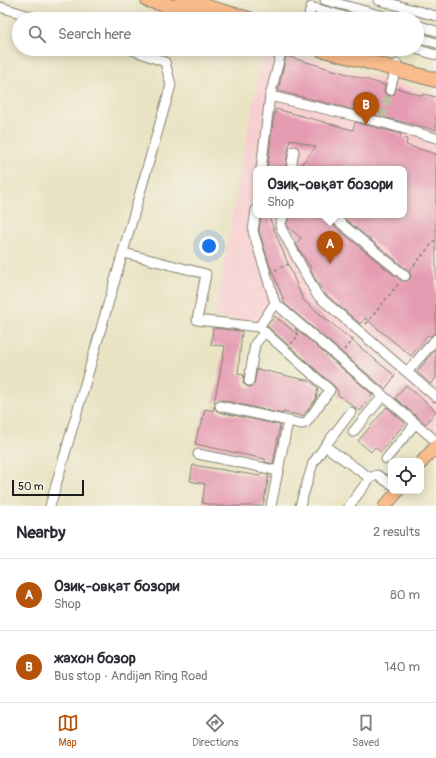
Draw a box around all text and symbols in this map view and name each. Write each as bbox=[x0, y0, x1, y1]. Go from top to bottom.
search box bbox=[12, 12, 424, 56]
icon: search bbox=[26, 23, 48, 45]
text: Search here bbox=[58, 25, 131, 44]
pin: B bbox=[353, 92, 379, 125]
popup bbox=[253, 166, 407, 218]
text: Озиқ-овқат бозори bbox=[267, 175, 393, 194]
text: Shop bbox=[267, 194, 294, 210]
pin: A bbox=[317, 231, 343, 264]
your location bbox=[199, 236, 219, 256]
map controls bbox=[388, 458, 424, 494]
button: locate bbox=[388, 458, 424, 494]
scale bar bbox=[12, 478, 84, 497]
text: 50 m bbox=[18, 480, 44, 493]
text: Nearby bbox=[16, 522, 65, 543]
text: 2 results bbox=[373, 524, 420, 540]
text: Озиқ-овқат бозори bbox=[54, 577, 179, 596]
text: A bbox=[25, 587, 33, 603]
text: 80 m bbox=[390, 587, 420, 603]
text: Shop bbox=[54, 596, 81, 612]
text: жахон бозор bbox=[54, 649, 136, 668]
text: B bbox=[25, 659, 33, 675]
text: 140 m bbox=[384, 659, 420, 675]
text: Bus stop · Andijan Ring Road bbox=[54, 668, 208, 684]
tab: Map bbox=[57, 712, 79, 749]
tab: Directions bbox=[192, 712, 239, 749]
tab: Saved bbox=[352, 712, 379, 749]

